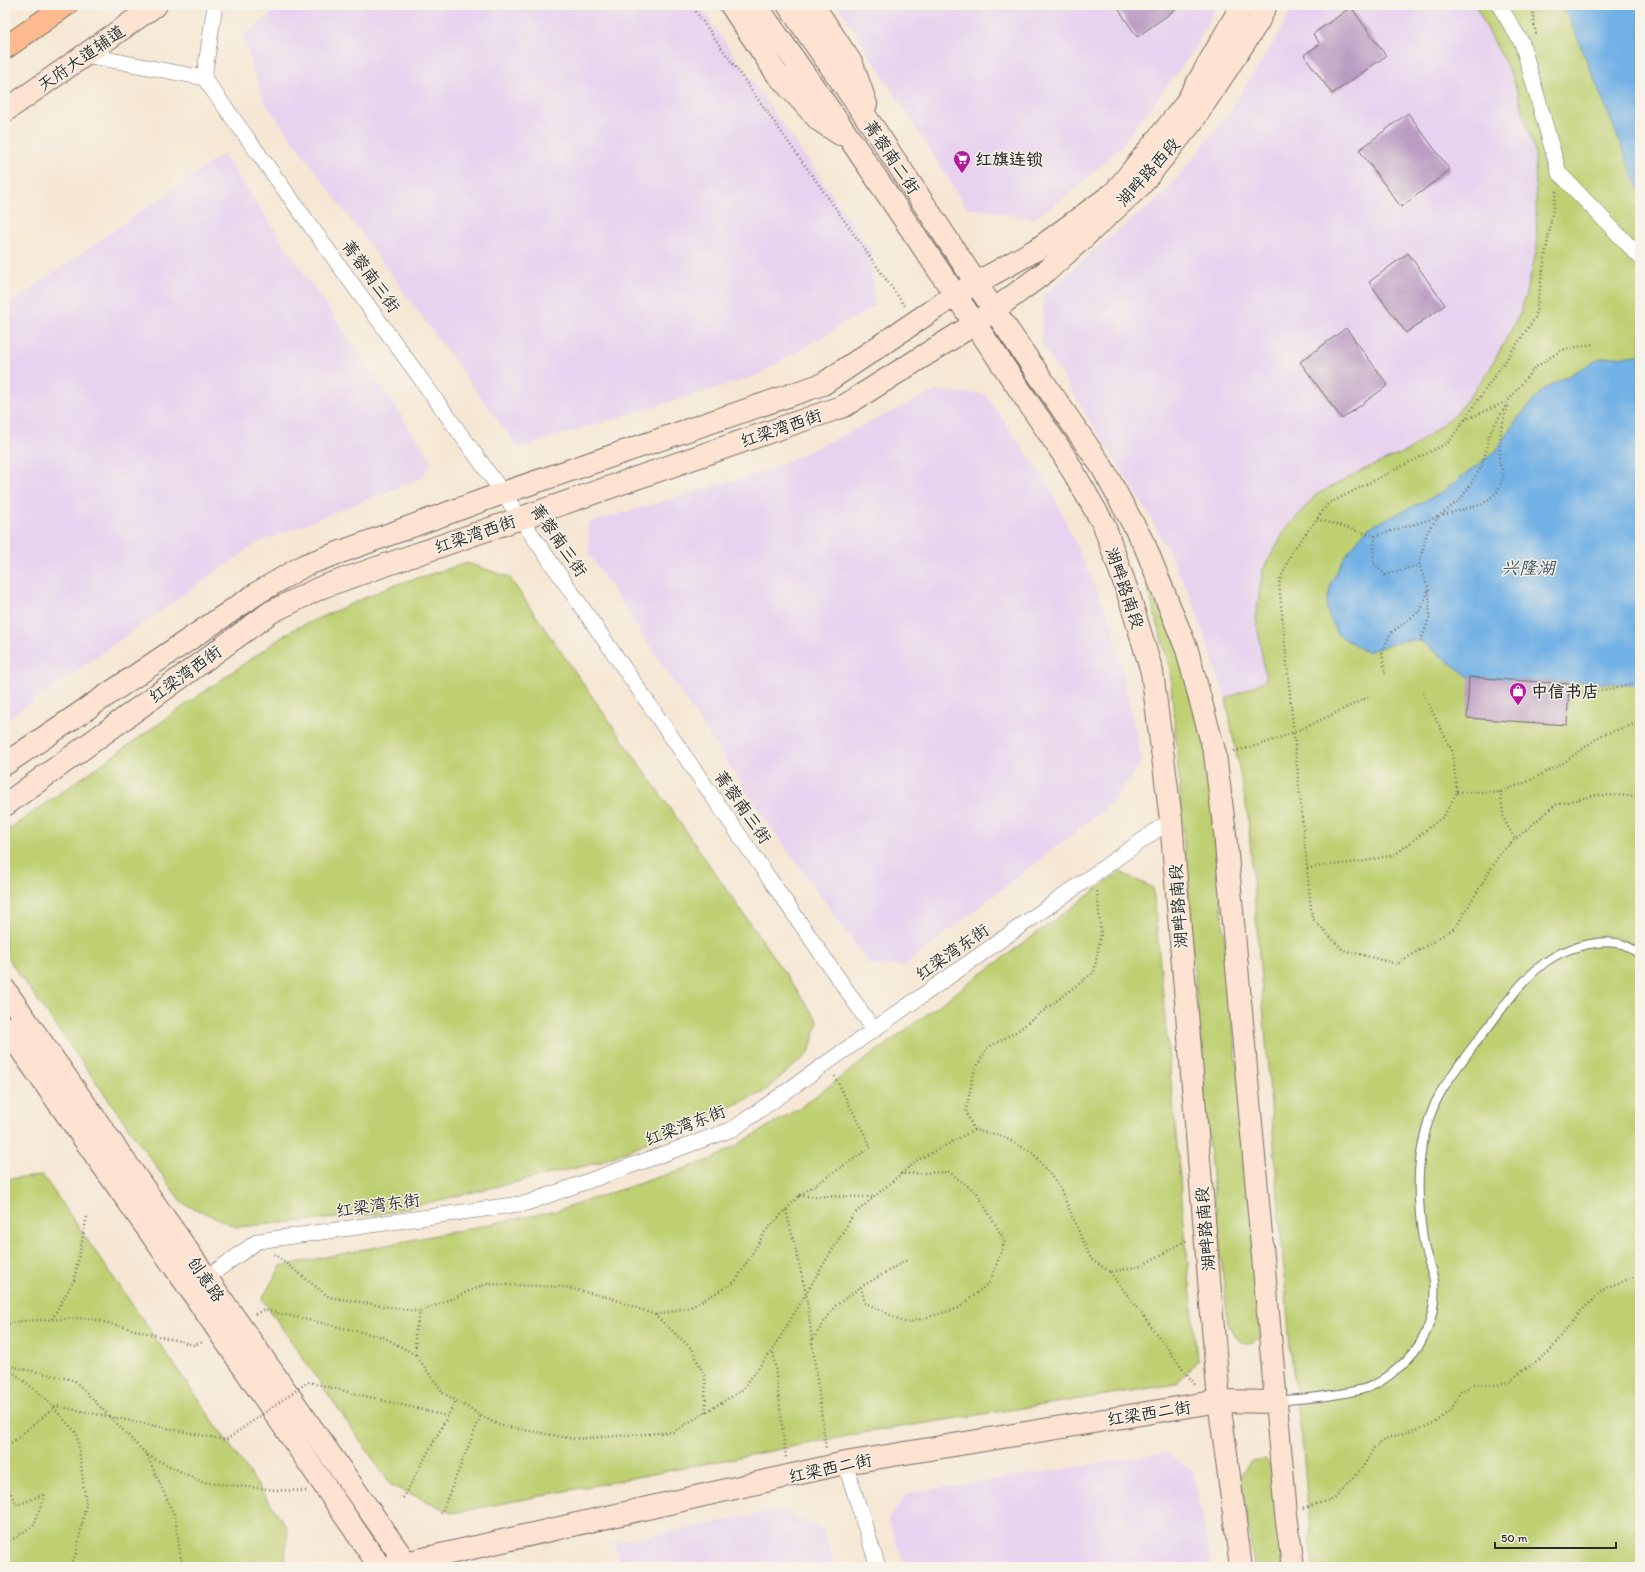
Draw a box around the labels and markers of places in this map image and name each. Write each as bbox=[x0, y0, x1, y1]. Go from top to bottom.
supermarket icon: 红旗连锁 bbox=[952, 149, 972, 174]
place label: 红旗连锁 bbox=[975, 149, 1043, 169]
shop icon: 中信书店 bbox=[1508, 681, 1528, 706]
place label: 中信书店 bbox=[1531, 681, 1599, 701]

